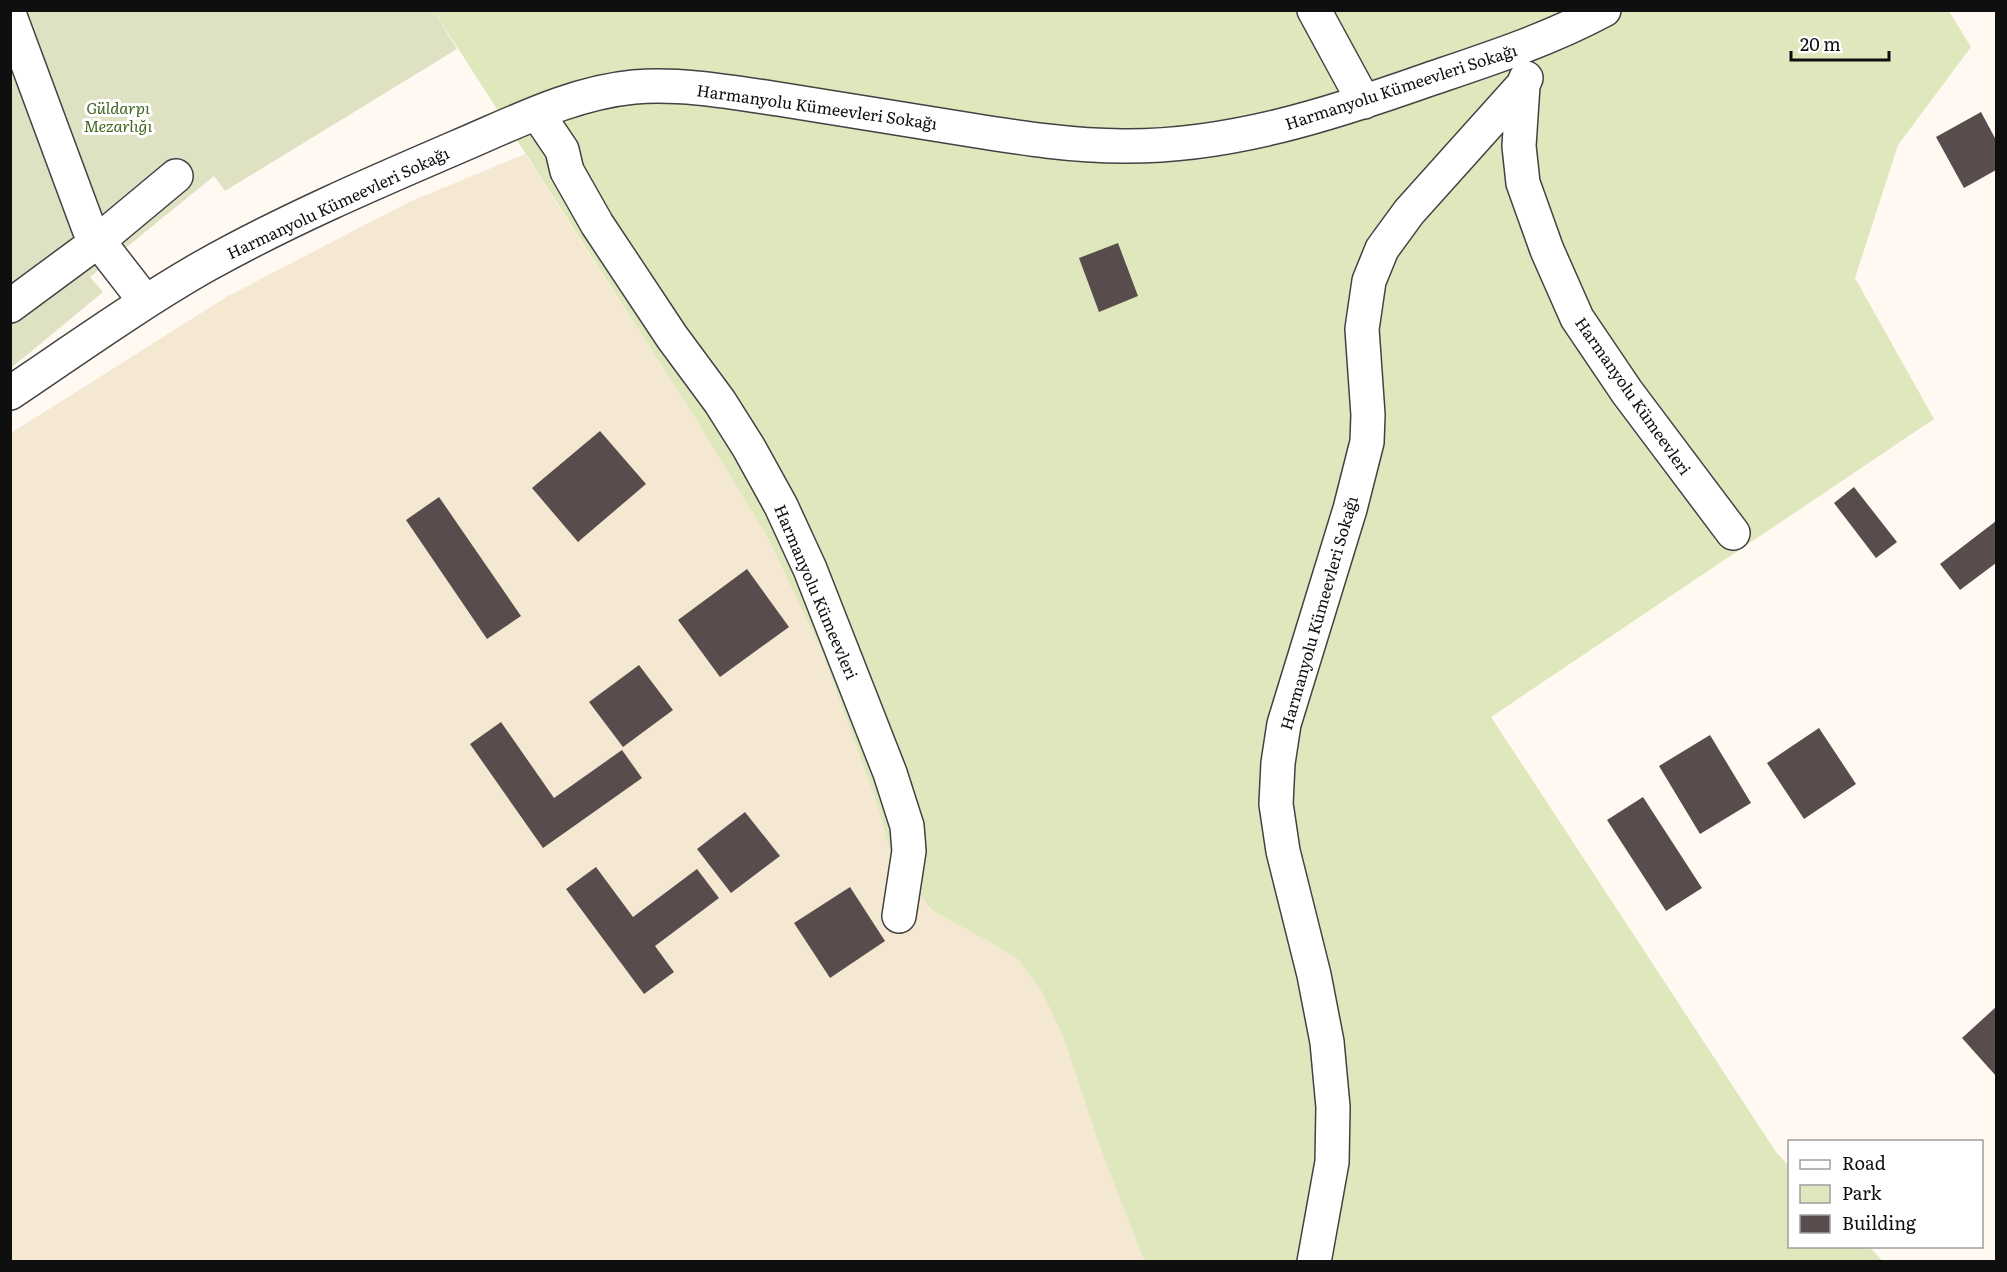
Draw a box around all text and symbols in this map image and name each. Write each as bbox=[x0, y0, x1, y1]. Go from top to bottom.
scale bar bbox=[1791, 24, 1888, 62]
text: 20 m bbox=[1800, 30, 1841, 57]
street label: Harmanyolu Kümeevleri Sokağı bbox=[1282, 37, 1520, 135]
street label: Harmanyolu Kümeevleri Sokağı bbox=[695, 77, 939, 135]
park label: Güldarpı Mezarlığı bbox=[84, 95, 152, 137]
street label: Harmanyolu Kümeevleri Sokağı bbox=[223, 140, 453, 264]
street label: Harmanyolu Kümeevleri bbox=[1570, 312, 1698, 479]
street label: Harmanyolu Kümeevleri Sokağı bbox=[1273, 493, 1363, 733]
street label: Harmanyolu Kümeevleri bbox=[769, 500, 865, 683]
legend bbox=[1788, 1140, 1983, 1248]
text: Road bbox=[1842, 1149, 1886, 1176]
text: Park bbox=[1842, 1179, 1883, 1206]
text: Building bbox=[1842, 1209, 1917, 1236]

